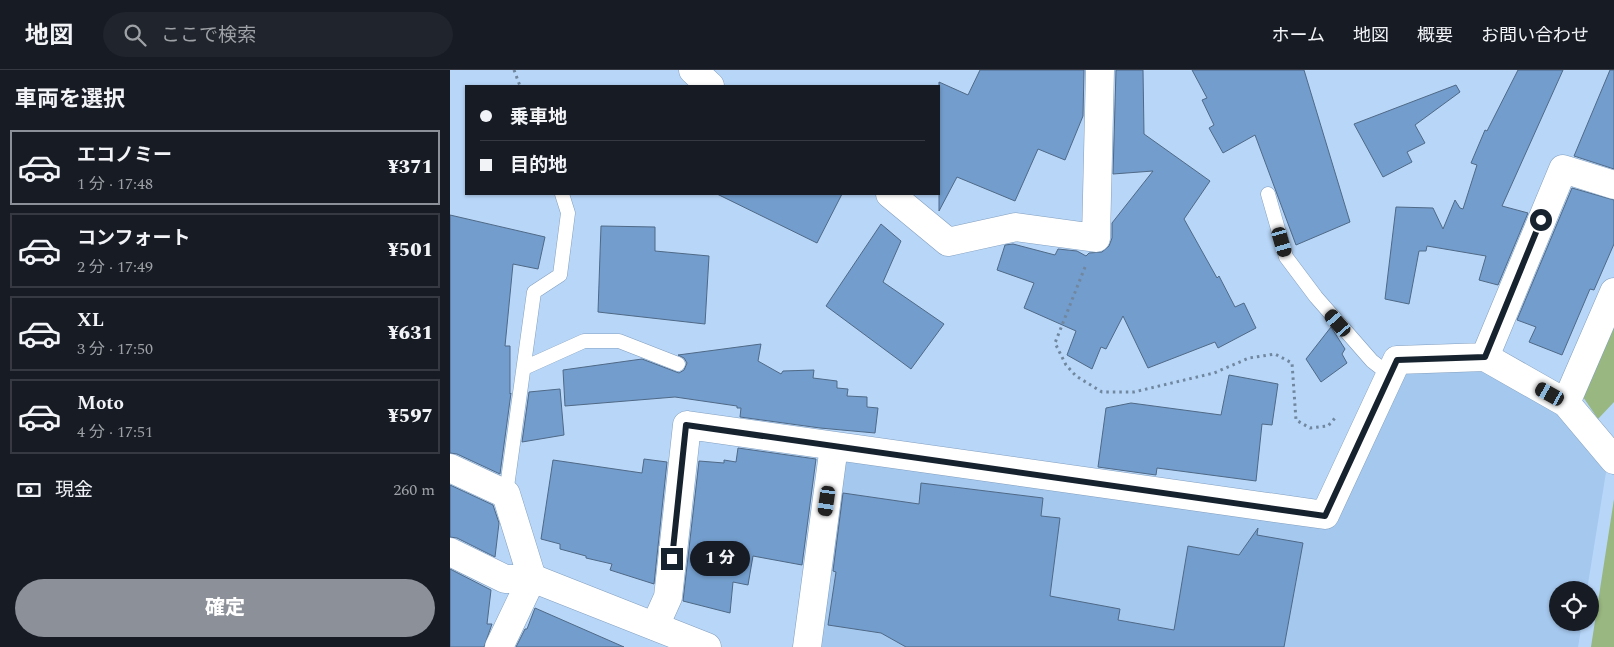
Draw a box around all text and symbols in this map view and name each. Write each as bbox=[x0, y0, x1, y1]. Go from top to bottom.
search box bbox=[103, 12, 453, 57]
text: 地図 bbox=[25, 18, 73, 54]
icon: search bbox=[121, 21, 149, 49]
text: ここで検索 bbox=[161, 21, 256, 50]
text: ホーム bbox=[1272, 22, 1325, 49]
text: 地図 bbox=[1353, 22, 1389, 49]
text: 概要 bbox=[1417, 22, 1453, 49]
text: お問い合わせ bbox=[1481, 22, 1589, 49]
text: 車両を選択 bbox=[15, 83, 125, 116]
text: 乗車地 bbox=[510, 103, 567, 132]
text: エコノミー bbox=[77, 141, 172, 170]
icon: car bbox=[17, 145, 62, 190]
text: 目的地 bbox=[510, 151, 567, 180]
text: ¥371 bbox=[387, 153, 433, 182]
text: 1 分 · 17:48 bbox=[77, 172, 153, 196]
route start bbox=[1530, 209, 1552, 231]
text: コンフォート bbox=[77, 224, 190, 253]
car bbox=[1270, 226, 1293, 258]
icon: car bbox=[17, 228, 62, 273]
text: ¥501 bbox=[387, 236, 433, 265]
text: 2 分 · 17:49 bbox=[77, 255, 153, 279]
text: XL bbox=[77, 306, 104, 335]
car bbox=[1322, 307, 1353, 339]
icon: car bbox=[17, 311, 62, 356]
text: ¥631 bbox=[387, 319, 433, 348]
text: 3 分 · 17:50 bbox=[77, 337, 153, 361]
car bbox=[1533, 380, 1566, 408]
text: Moto bbox=[77, 389, 124, 418]
icon: car bbox=[17, 394, 62, 439]
text: ¥597 bbox=[387, 402, 433, 431]
text: 4 分 · 17:51 bbox=[77, 420, 153, 444]
icon: cash bbox=[15, 476, 43, 504]
text: 現金 bbox=[55, 476, 93, 505]
text: 260 m bbox=[393, 478, 435, 502]
car bbox=[817, 485, 836, 517]
callout: 1 分 bbox=[690, 542, 750, 576]
text: 1 分 bbox=[705, 546, 735, 570]
route end bbox=[661, 548, 683, 570]
button: 確定 bbox=[15, 579, 435, 637]
map controls bbox=[1549, 581, 1599, 631]
button: locate bbox=[1549, 581, 1599, 631]

